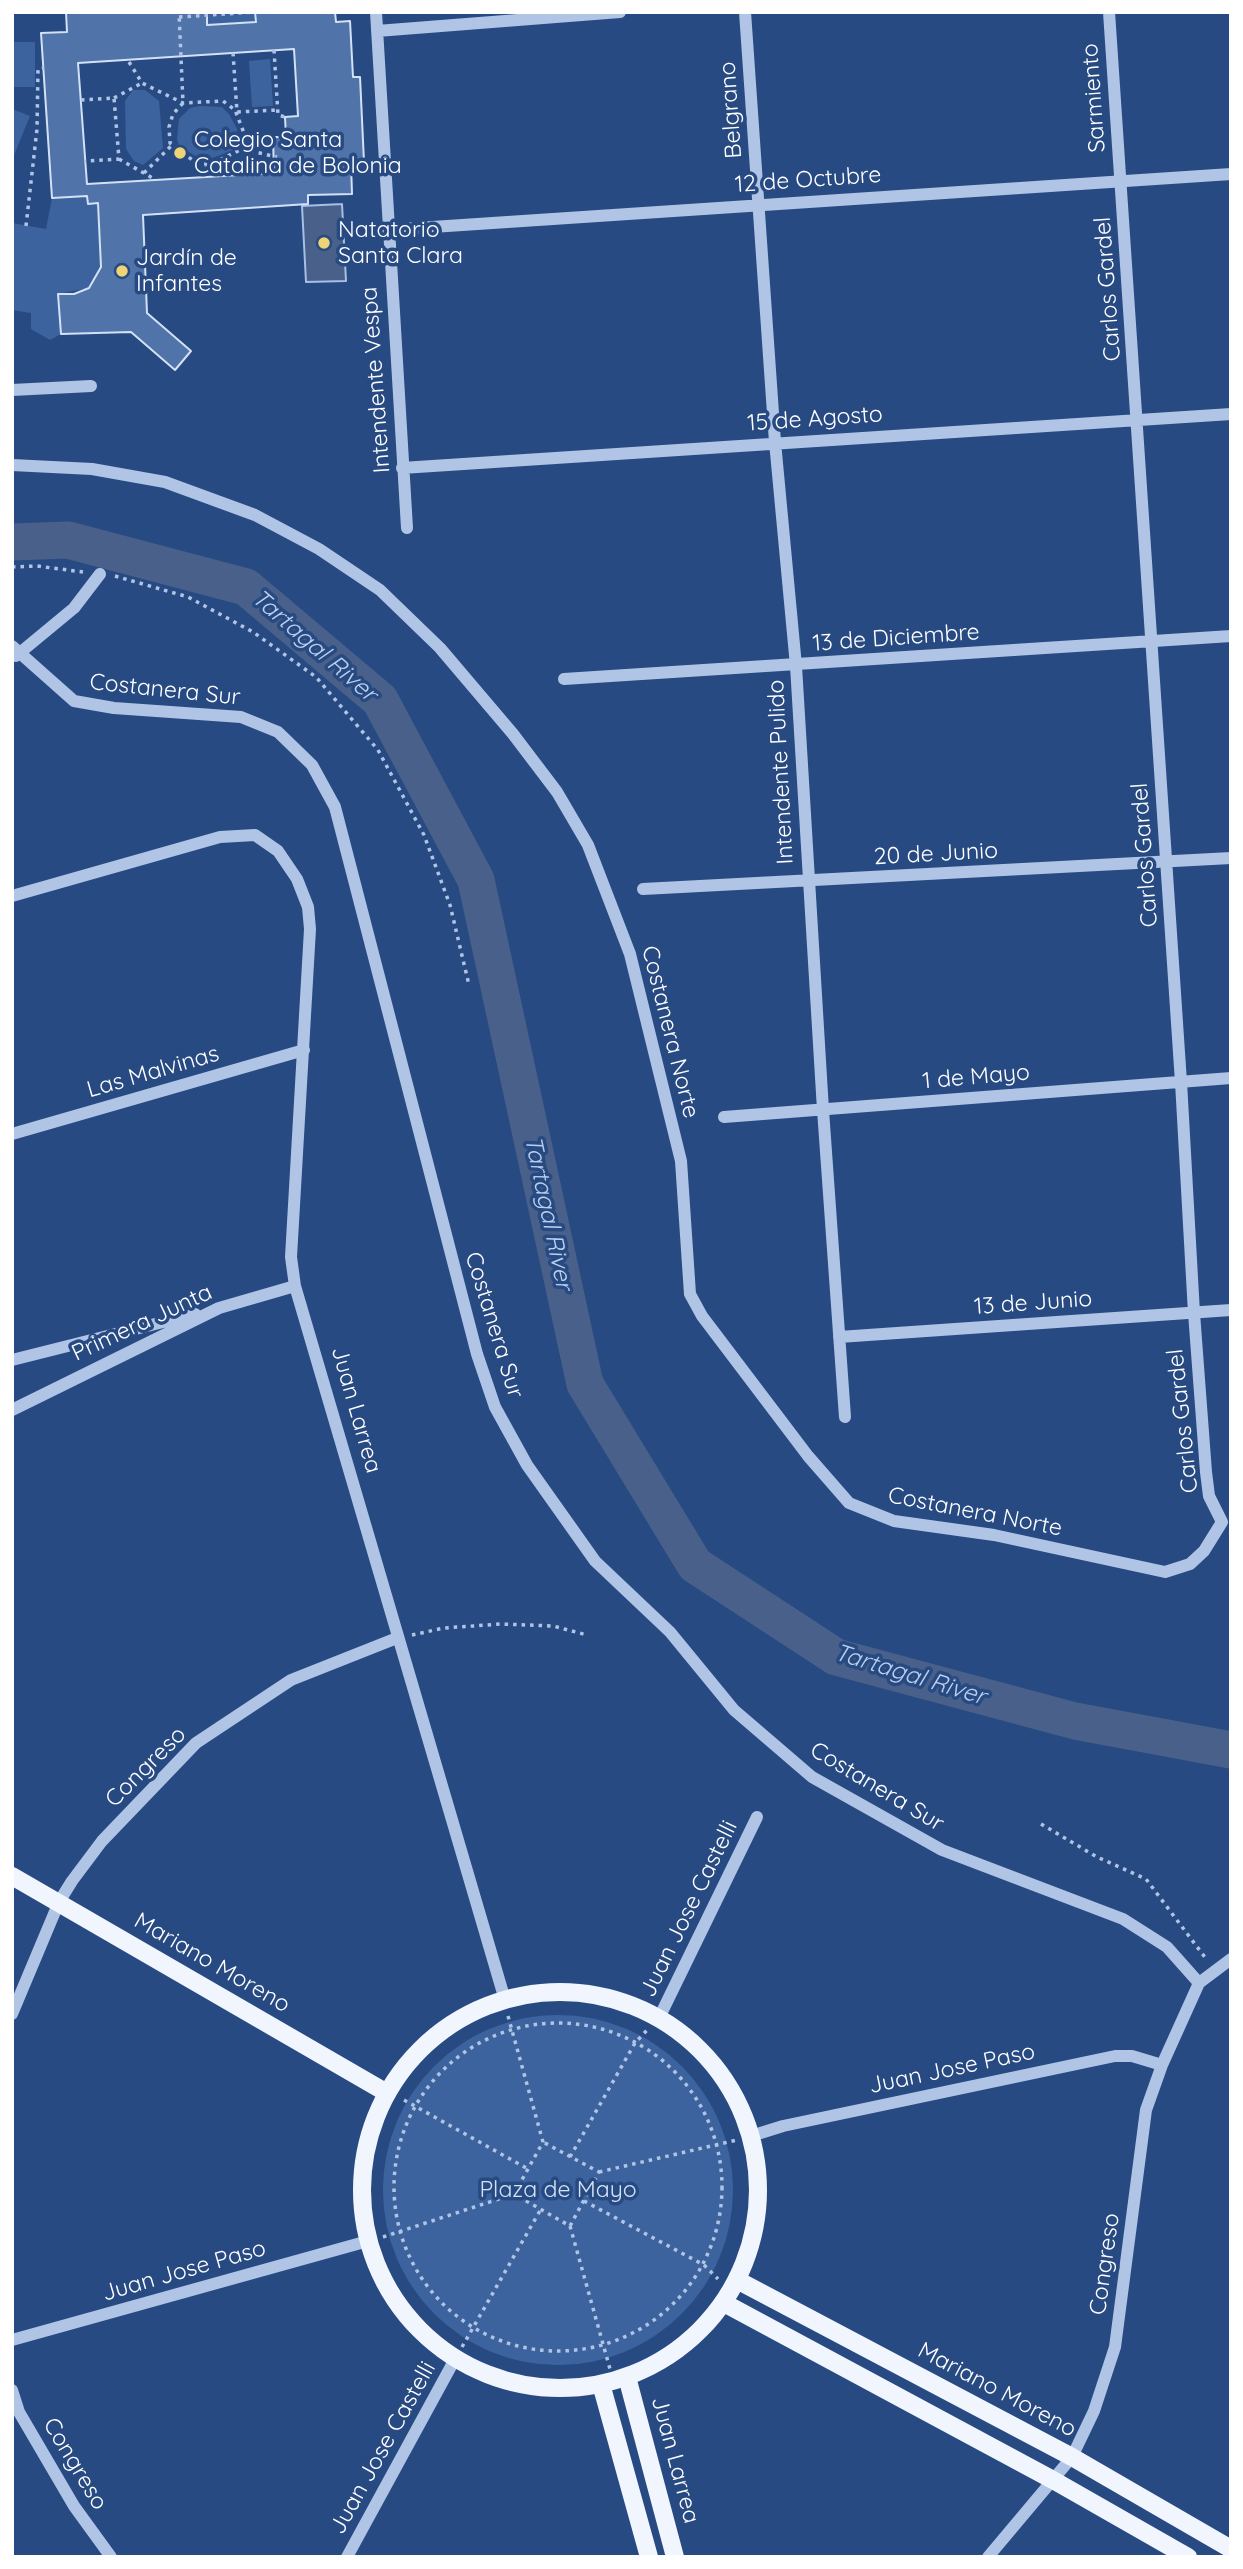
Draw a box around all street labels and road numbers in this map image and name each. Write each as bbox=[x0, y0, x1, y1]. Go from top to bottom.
street label: Sarmiento bbox=[1076, 42, 1112, 154]
street label: Belgrano bbox=[714, 61, 748, 159]
street label: 12 de Octubre bbox=[734, 161, 882, 199]
street label: Carlos Gardel bbox=[1089, 216, 1127, 362]
street label: Intendente Vespa bbox=[356, 286, 396, 474]
street label: 15 de Agosto bbox=[746, 401, 884, 437]
street label: 13 de Diciembre bbox=[811, 618, 981, 658]
street label: Costanera Sur bbox=[88, 668, 242, 712]
street label: Intendente Pulido bbox=[762, 679, 800, 865]
street label: Carlos Gardel bbox=[1126, 782, 1164, 928]
street label: 20 de Junio bbox=[873, 837, 999, 871]
street label: Costanera Norte bbox=[635, 943, 705, 1121]
street label: Las Malvinas bbox=[84, 1040, 222, 1104]
street label: 1 de Mayo bbox=[921, 1059, 1031, 1095]
street label: Costanera Sur bbox=[459, 1249, 529, 1401]
street label: Primera Junta bbox=[68, 1278, 216, 1368]
street label: 13 de Junio bbox=[973, 1285, 1093, 1321]
street label: Juan Larrea bbox=[325, 1344, 387, 1476]
street label: Carlos Gardel bbox=[1162, 1348, 1204, 1494]
street label: Costanera Norte bbox=[886, 1482, 1064, 1542]
street label: Congreso bbox=[100, 1721, 192, 1813]
street label: Costanera Sur bbox=[805, 1736, 949, 1838]
street label: Juan Jose Castelli bbox=[634, 1816, 744, 2002]
street label: Mariano Moreno bbox=[129, 1907, 295, 2019]
street label: Juan Jose Paso bbox=[866, 2038, 1038, 2100]
street label: Congreso bbox=[1084, 2211, 1126, 2317]
street label: Juan Jose Paso bbox=[99, 2234, 269, 2308]
street label: Mariano Moreno bbox=[913, 2337, 1081, 2443]
street label: Juan Jose Castelli bbox=[324, 2357, 442, 2539]
street label: Juan Larrea bbox=[645, 2394, 705, 2526]
street label: Congreso bbox=[37, 2413, 113, 2515]

